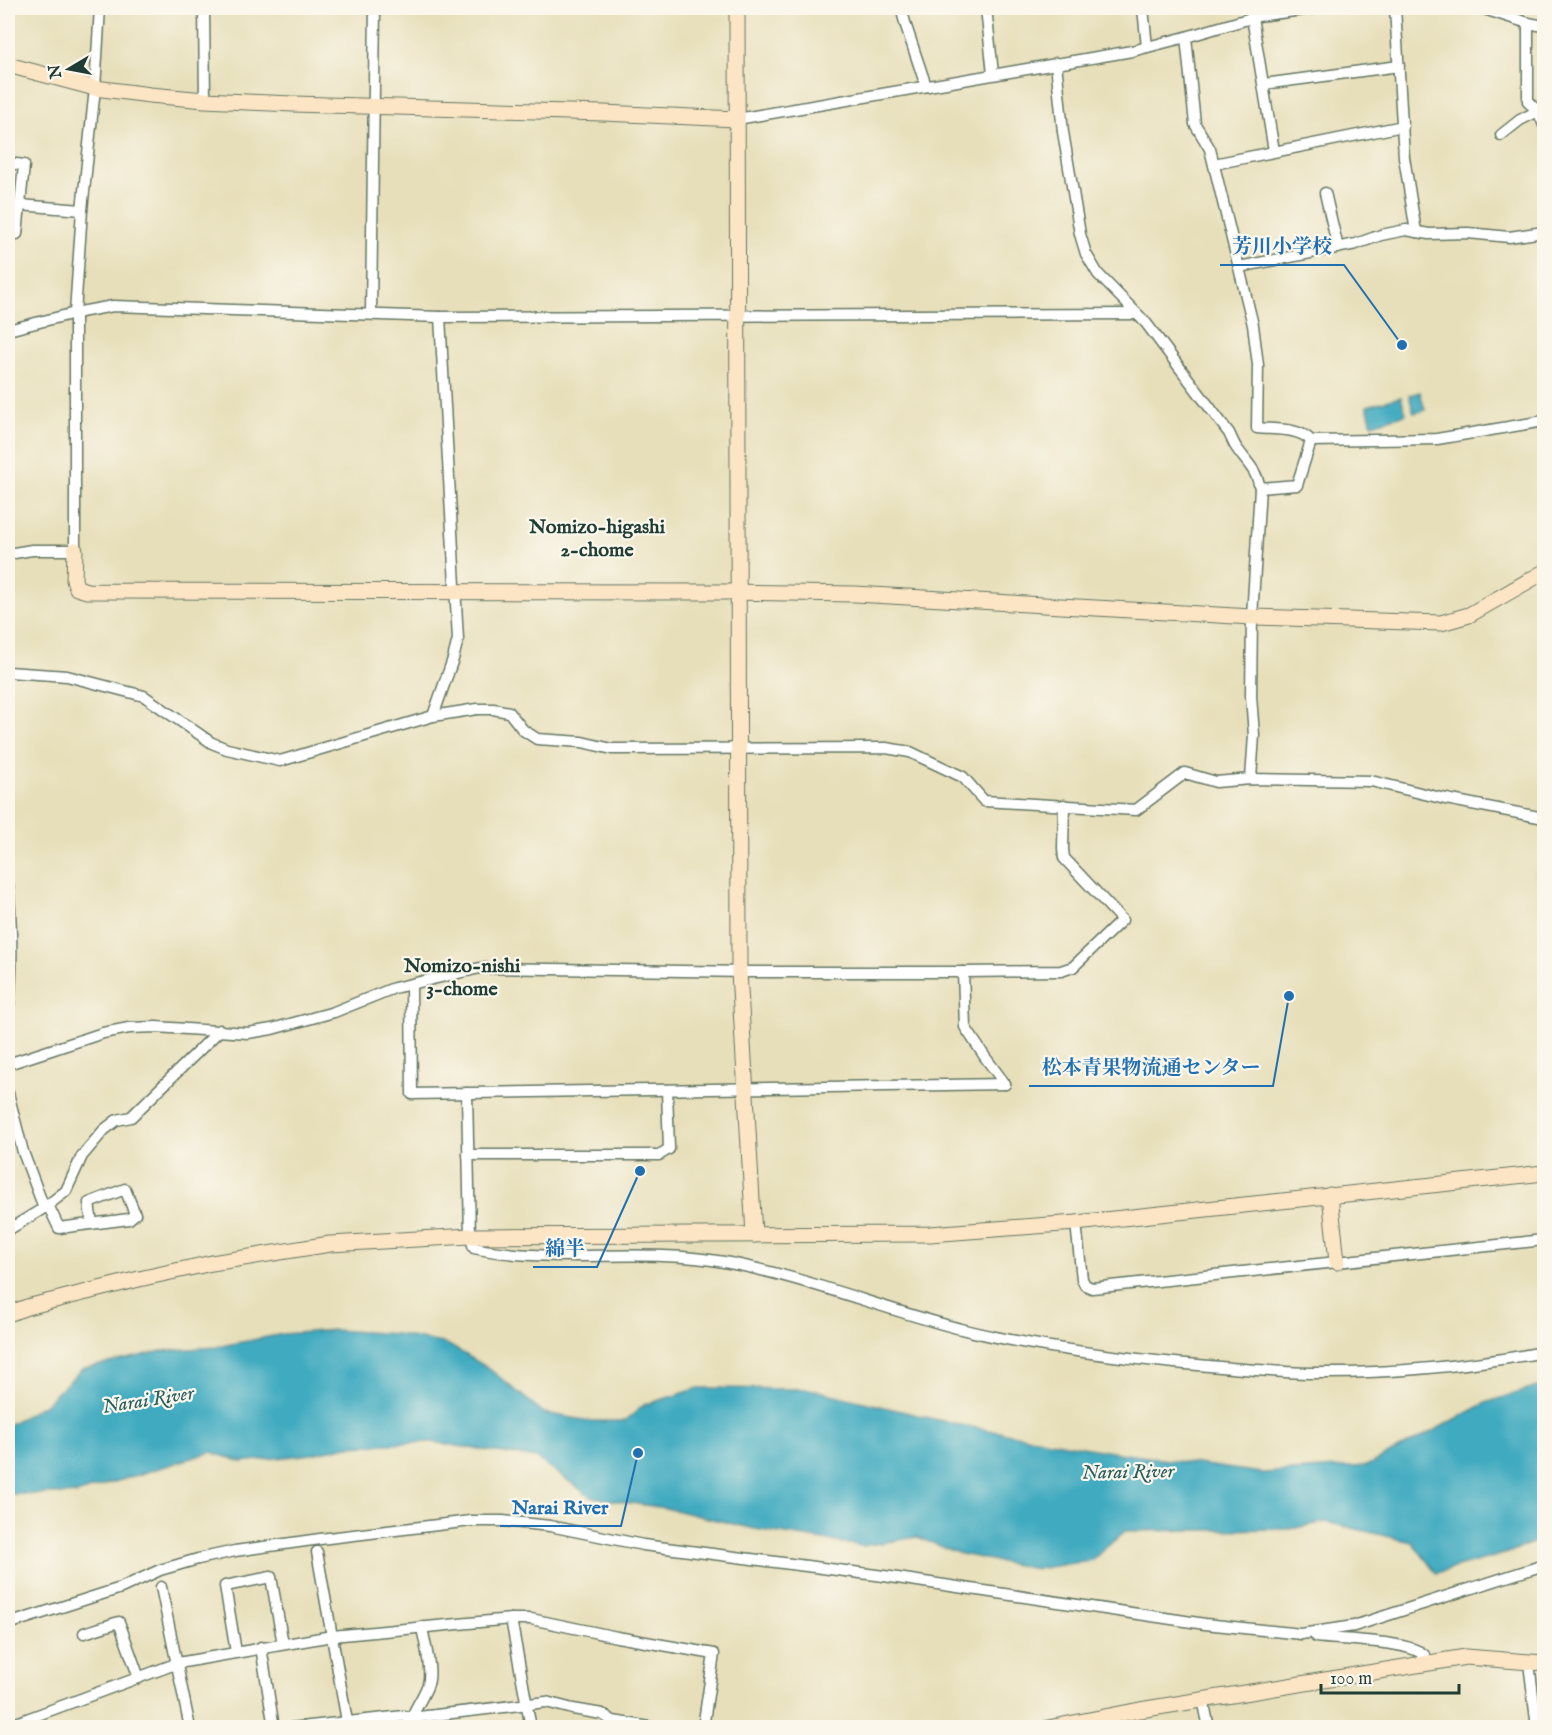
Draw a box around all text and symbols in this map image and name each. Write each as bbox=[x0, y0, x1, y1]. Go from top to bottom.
north arrow bbox=[39, 39, 99, 99]
text: N bbox=[45, 63, 67, 81]
callout: 芳川小学校 bbox=[1220, 227, 1344, 265]
text: 芳川小学校 bbox=[1232, 235, 1332, 260]
district label: Nomizo-higashi 2-chome bbox=[528, 515, 666, 563]
district label: Nomizo-nishi 3-chome bbox=[403, 954, 521, 1002]
callout: 松本青果物流通センター bbox=[1029, 1048, 1273, 1086]
text: 松本青果物流通センター bbox=[1041, 1056, 1261, 1081]
callout: 綿半 bbox=[533, 1229, 597, 1267]
text: 綿半 bbox=[545, 1237, 585, 1262]
water label: Narai River bbox=[101, 1381, 197, 1420]
water label: Narai River bbox=[1082, 1459, 1176, 1486]
callout: Narai River bbox=[500, 1488, 621, 1526]
text: Narai River bbox=[511, 1496, 609, 1521]
scale bar bbox=[1321, 1657, 1459, 1695]
text: 100 m bbox=[1330, 1668, 1372, 1691]

